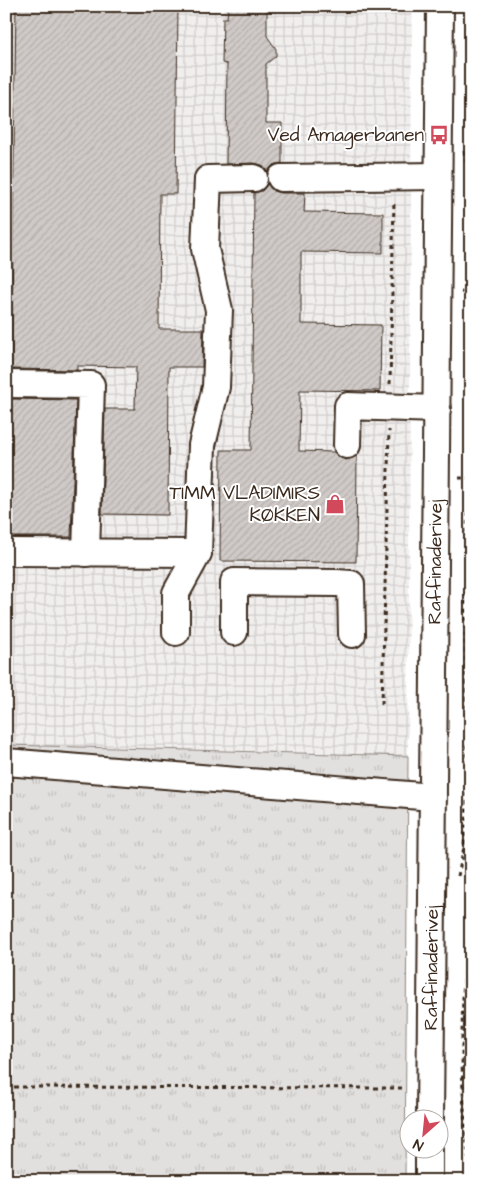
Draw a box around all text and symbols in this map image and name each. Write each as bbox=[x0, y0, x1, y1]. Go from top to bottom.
place label: Ved Amagerbanen bbox=[268, 122, 424, 150]
bus stop icon: Ved Amagerbanen bbox=[428, 124, 450, 146]
place label: TIMM VLADIMIRS KØKKEN bbox=[169, 480, 320, 529]
shop icon: TIMM VLADIMIRS KØKKEN bbox=[324, 493, 346, 515]
street label: Raffinaderivej bbox=[421, 499, 449, 625]
street label: Raffinaderivej bbox=[417, 905, 445, 1031]
north arrow bbox=[400, 1110, 450, 1160]
text: N bbox=[410, 1134, 427, 1156]

